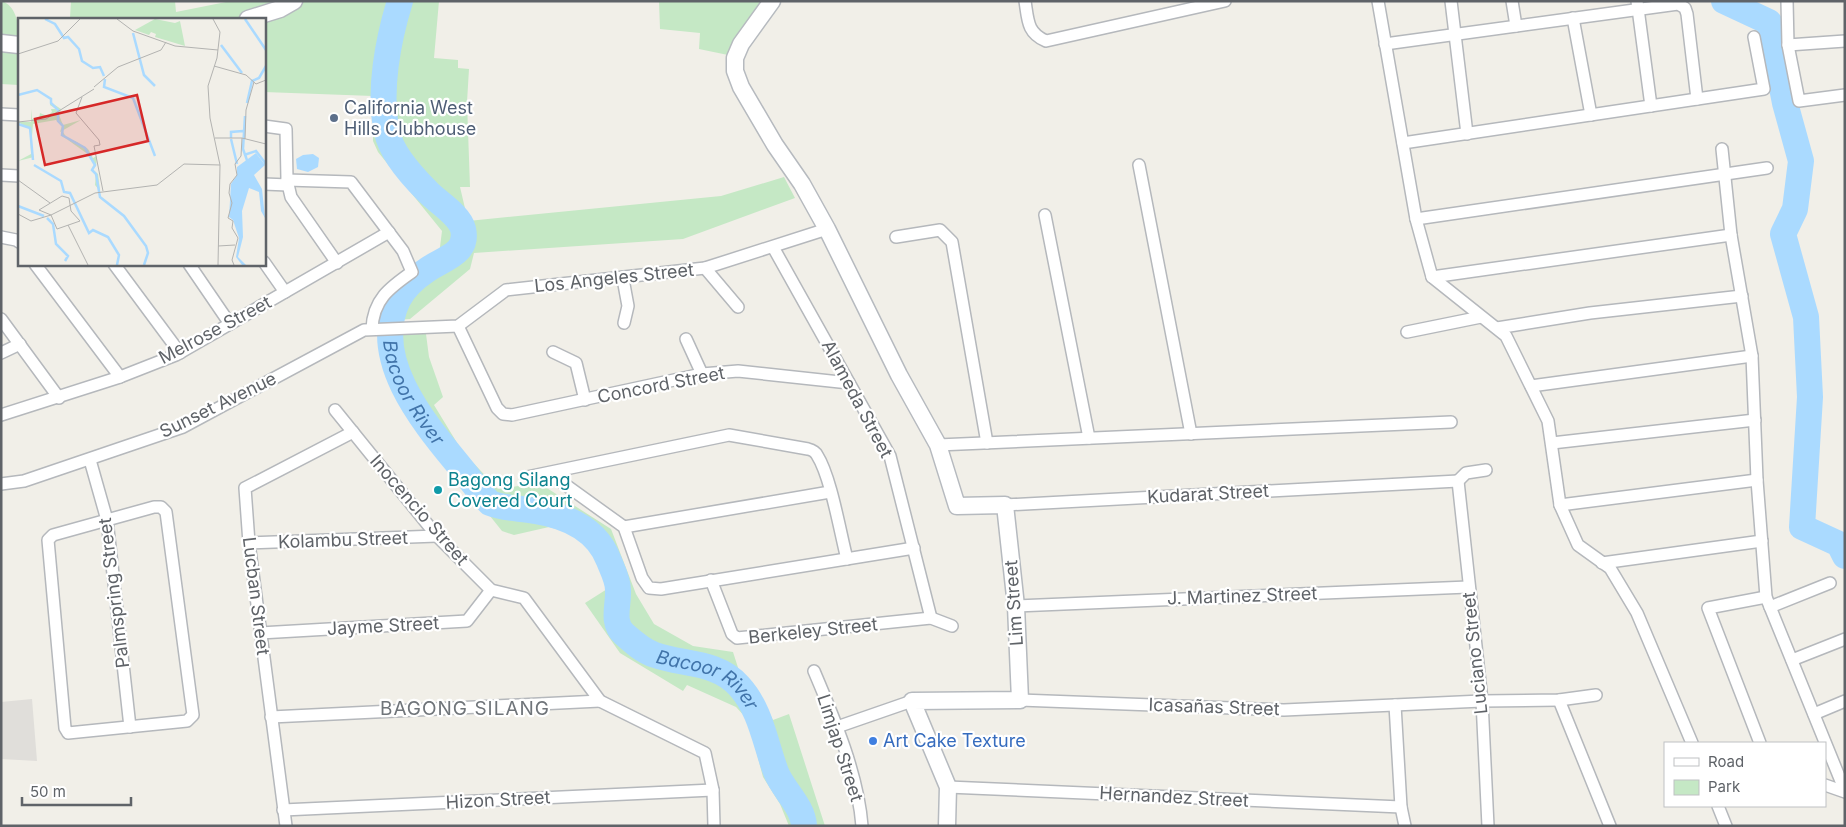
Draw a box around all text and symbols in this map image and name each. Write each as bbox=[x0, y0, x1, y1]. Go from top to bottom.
inset map bbox=[18, 18, 265, 265]
place label: California West Hills Clubhouse bbox=[344, 97, 476, 139]
marker: California West Hills Clubhouse bbox=[328, 112, 340, 124]
street label: Los Angeles Street bbox=[533, 259, 695, 296]
street label: Melrose Street bbox=[155, 291, 275, 368]
street label: Alameda Street bbox=[818, 336, 897, 461]
water label: Bacoor River bbox=[378, 339, 450, 451]
street label: Concord Street bbox=[596, 362, 726, 407]
street label: Sunset Avenue bbox=[156, 367, 279, 442]
street label: Inocencio Street bbox=[366, 450, 473, 569]
place label: Bagong Silang Covered Court bbox=[448, 469, 573, 511]
street label: Kudarat Street bbox=[1147, 480, 1269, 507]
marker: Bagong Silang Covered Court bbox=[432, 484, 444, 496]
street label: Palmspring Street bbox=[94, 517, 133, 669]
street label: Kolambu Street bbox=[278, 527, 408, 552]
street label: Lucban Street bbox=[239, 536, 274, 656]
street label: Lim Street bbox=[1000, 559, 1027, 647]
street label: J. Martinez Street bbox=[1167, 582, 1318, 609]
street label: Luciano Street bbox=[1458, 591, 1491, 715]
street label: Jayme Street bbox=[326, 612, 440, 639]
street label: Berkeley Street bbox=[747, 613, 879, 648]
water label: Bacoor River bbox=[654, 645, 764, 714]
street label: Limjap Street bbox=[813, 692, 868, 804]
street label: Icasañas Street bbox=[1148, 694, 1280, 719]
district label: BAGONG SILANG bbox=[380, 697, 550, 720]
place label: Art Cake Texture bbox=[883, 730, 1026, 751]
marker: Art Cake Texture bbox=[867, 735, 879, 747]
legend bbox=[1664, 742, 1826, 807]
text: Road bbox=[1708, 752, 1744, 771]
scale bar bbox=[22, 774, 131, 806]
text: Park bbox=[1708, 777, 1741, 796]
text: 50 m bbox=[30, 782, 66, 801]
street label: Hernandez Street bbox=[1099, 782, 1249, 811]
street label: Hizon Street bbox=[445, 786, 551, 813]

